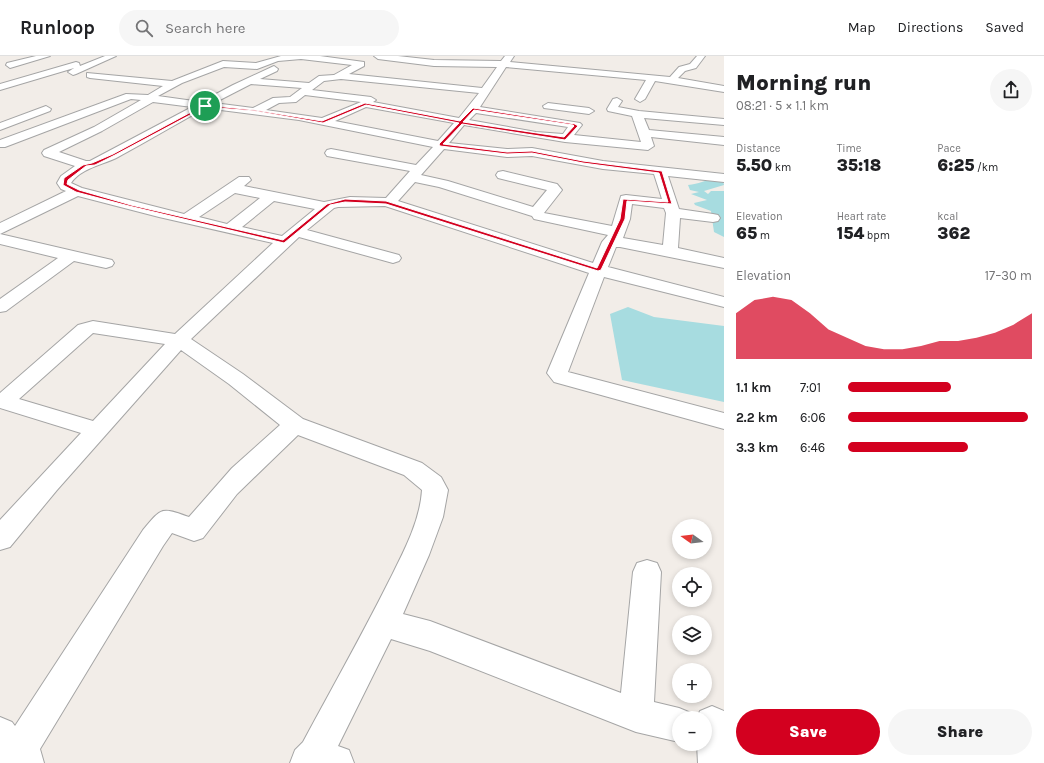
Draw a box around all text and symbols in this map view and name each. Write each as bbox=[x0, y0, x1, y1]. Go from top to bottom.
search box bbox=[119, 10, 399, 46]
text: Runloop bbox=[20, 17, 95, 39]
icon: search bbox=[133, 17, 155, 39]
text: Search here bbox=[165, 19, 246, 37]
text: Map bbox=[848, 19, 876, 36]
text: Directions bbox=[898, 19, 963, 36]
text: Saved bbox=[985, 19, 1024, 36]
button: share bbox=[990, 69, 1032, 111]
text: Morning run bbox=[736, 70, 871, 96]
pin bbox=[188, 89, 222, 123]
icon: arrive bbox=[194, 95, 216, 117]
text: 08:21 · 5 × 1.1 km bbox=[736, 98, 829, 113]
text: Distance bbox=[736, 142, 780, 155]
text: Time bbox=[837, 142, 861, 155]
text: Pace bbox=[937, 142, 961, 155]
text: 5.50 bbox=[736, 155, 772, 175]
text: 35:18 bbox=[837, 155, 881, 175]
text: 6:25 bbox=[937, 155, 975, 175]
text: km bbox=[772, 161, 791, 174]
text: /km bbox=[975, 161, 998, 174]
text: Elevation bbox=[736, 210, 783, 223]
text: Heart rate bbox=[837, 210, 886, 223]
text: kcal bbox=[937, 210, 958, 223]
text: 65 bbox=[736, 223, 757, 243]
text: 154 bbox=[837, 223, 864, 243]
text: 362 bbox=[937, 223, 970, 243]
text: m bbox=[757, 229, 770, 242]
text: bpm bbox=[864, 229, 890, 242]
text: Elevation bbox=[736, 268, 791, 283]
text: 17–30 m bbox=[985, 268, 1032, 283]
text: 1.1 km bbox=[736, 380, 771, 395]
text: 7:01 bbox=[800, 380, 821, 395]
text: 2.2 km bbox=[736, 410, 778, 425]
text: 6:06 bbox=[800, 410, 826, 425]
text: 3.3 km bbox=[736, 440, 778, 455]
text: 6:46 bbox=[800, 440, 825, 455]
north arrow bbox=[672, 519, 712, 559]
map controls bbox=[672, 519, 712, 751]
button: locate bbox=[672, 567, 712, 607]
button: layers bbox=[672, 615, 712, 655]
button: + bbox=[672, 663, 712, 703]
button: Save bbox=[736, 709, 880, 755]
button: Share bbox=[888, 709, 1032, 755]
button: − bbox=[672, 711, 712, 751]

